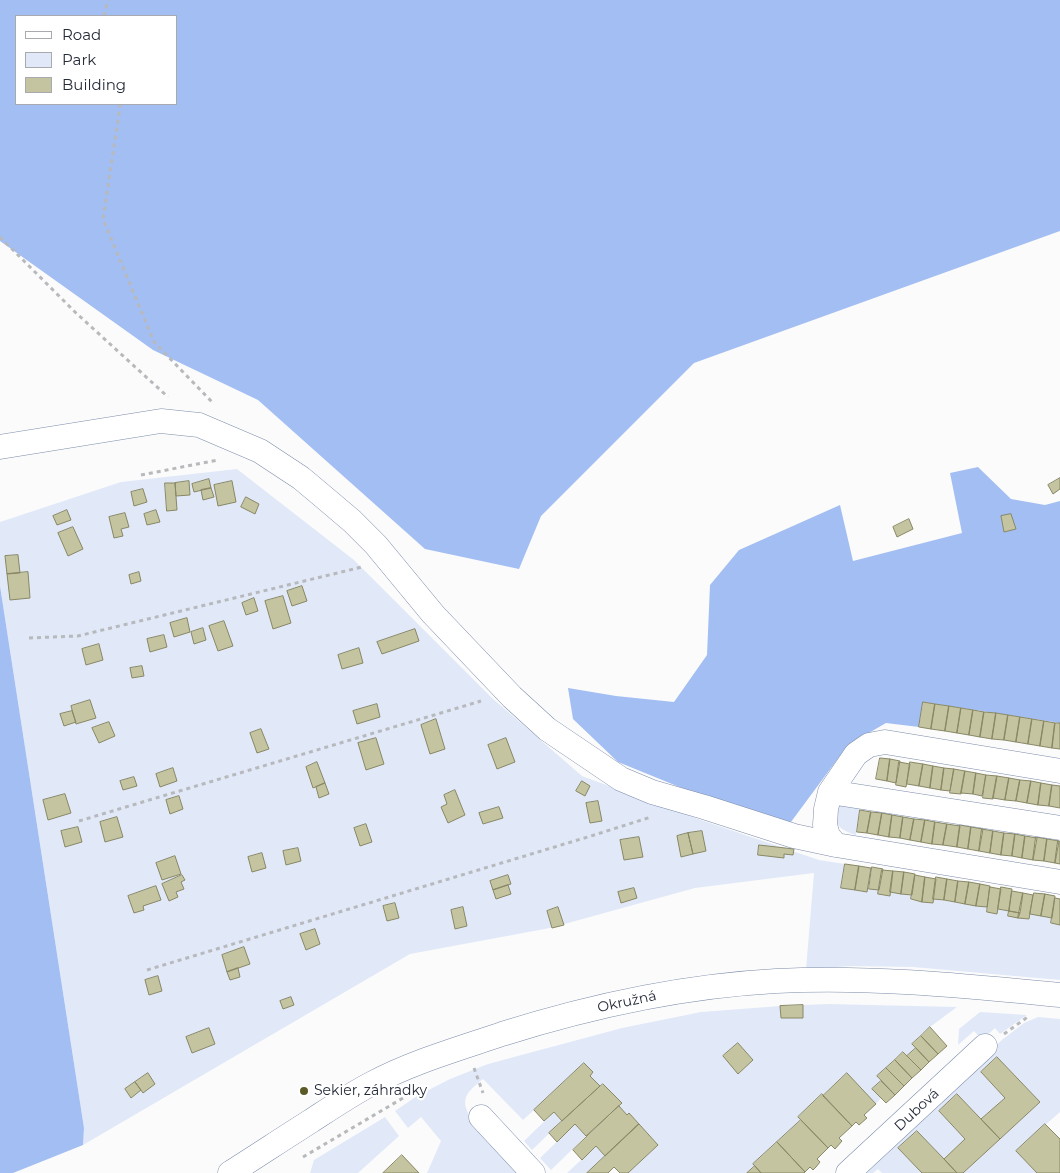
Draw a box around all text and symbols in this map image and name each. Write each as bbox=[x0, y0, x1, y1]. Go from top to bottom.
legend bbox=[15, 15, 178, 105]
text: Road bbox=[62, 25, 101, 44]
text: Park bbox=[62, 50, 96, 69]
text: Building bbox=[62, 75, 126, 94]
street label: Okružná bbox=[596, 988, 658, 1016]
place label: Sekier, záhradky bbox=[314, 1083, 427, 1099]
marker: Sekier, záhradky bbox=[298, 1085, 310, 1097]
street label: Dubová bbox=[891, 1085, 943, 1135]

